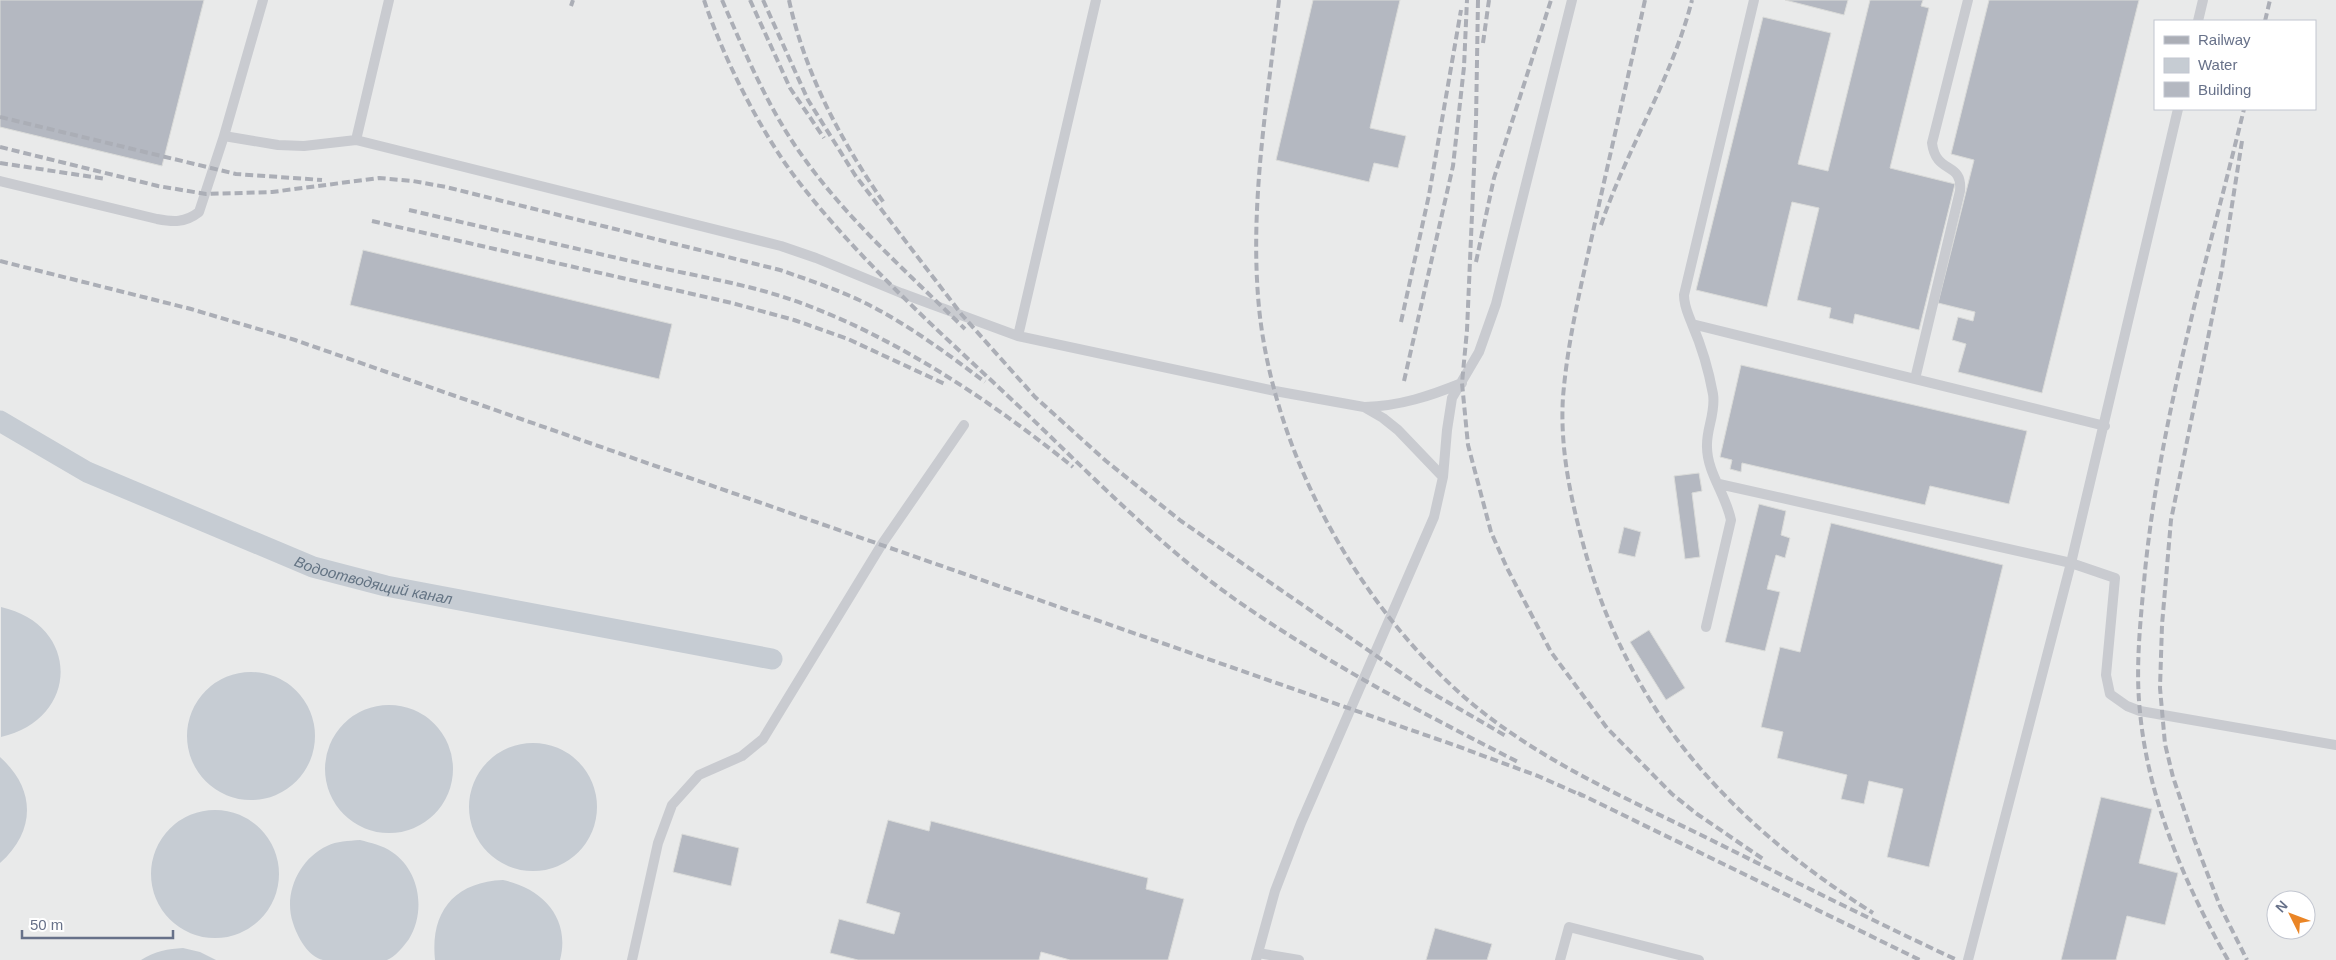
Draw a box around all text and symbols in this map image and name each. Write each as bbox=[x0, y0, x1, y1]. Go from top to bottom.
legend bbox=[2154, 20, 2316, 110]
text: Railway bbox=[2198, 31, 2251, 48]
text: Water bbox=[2198, 56, 2237, 73]
text: Building bbox=[2198, 81, 2251, 98]
water label: Водоотводящий канал bbox=[292, 552, 454, 607]
north arrow bbox=[2266, 890, 2316, 940]
text: N bbox=[2272, 897, 2291, 915]
scale bar bbox=[22, 908, 174, 940]
text: 50 m bbox=[30, 916, 63, 933]

